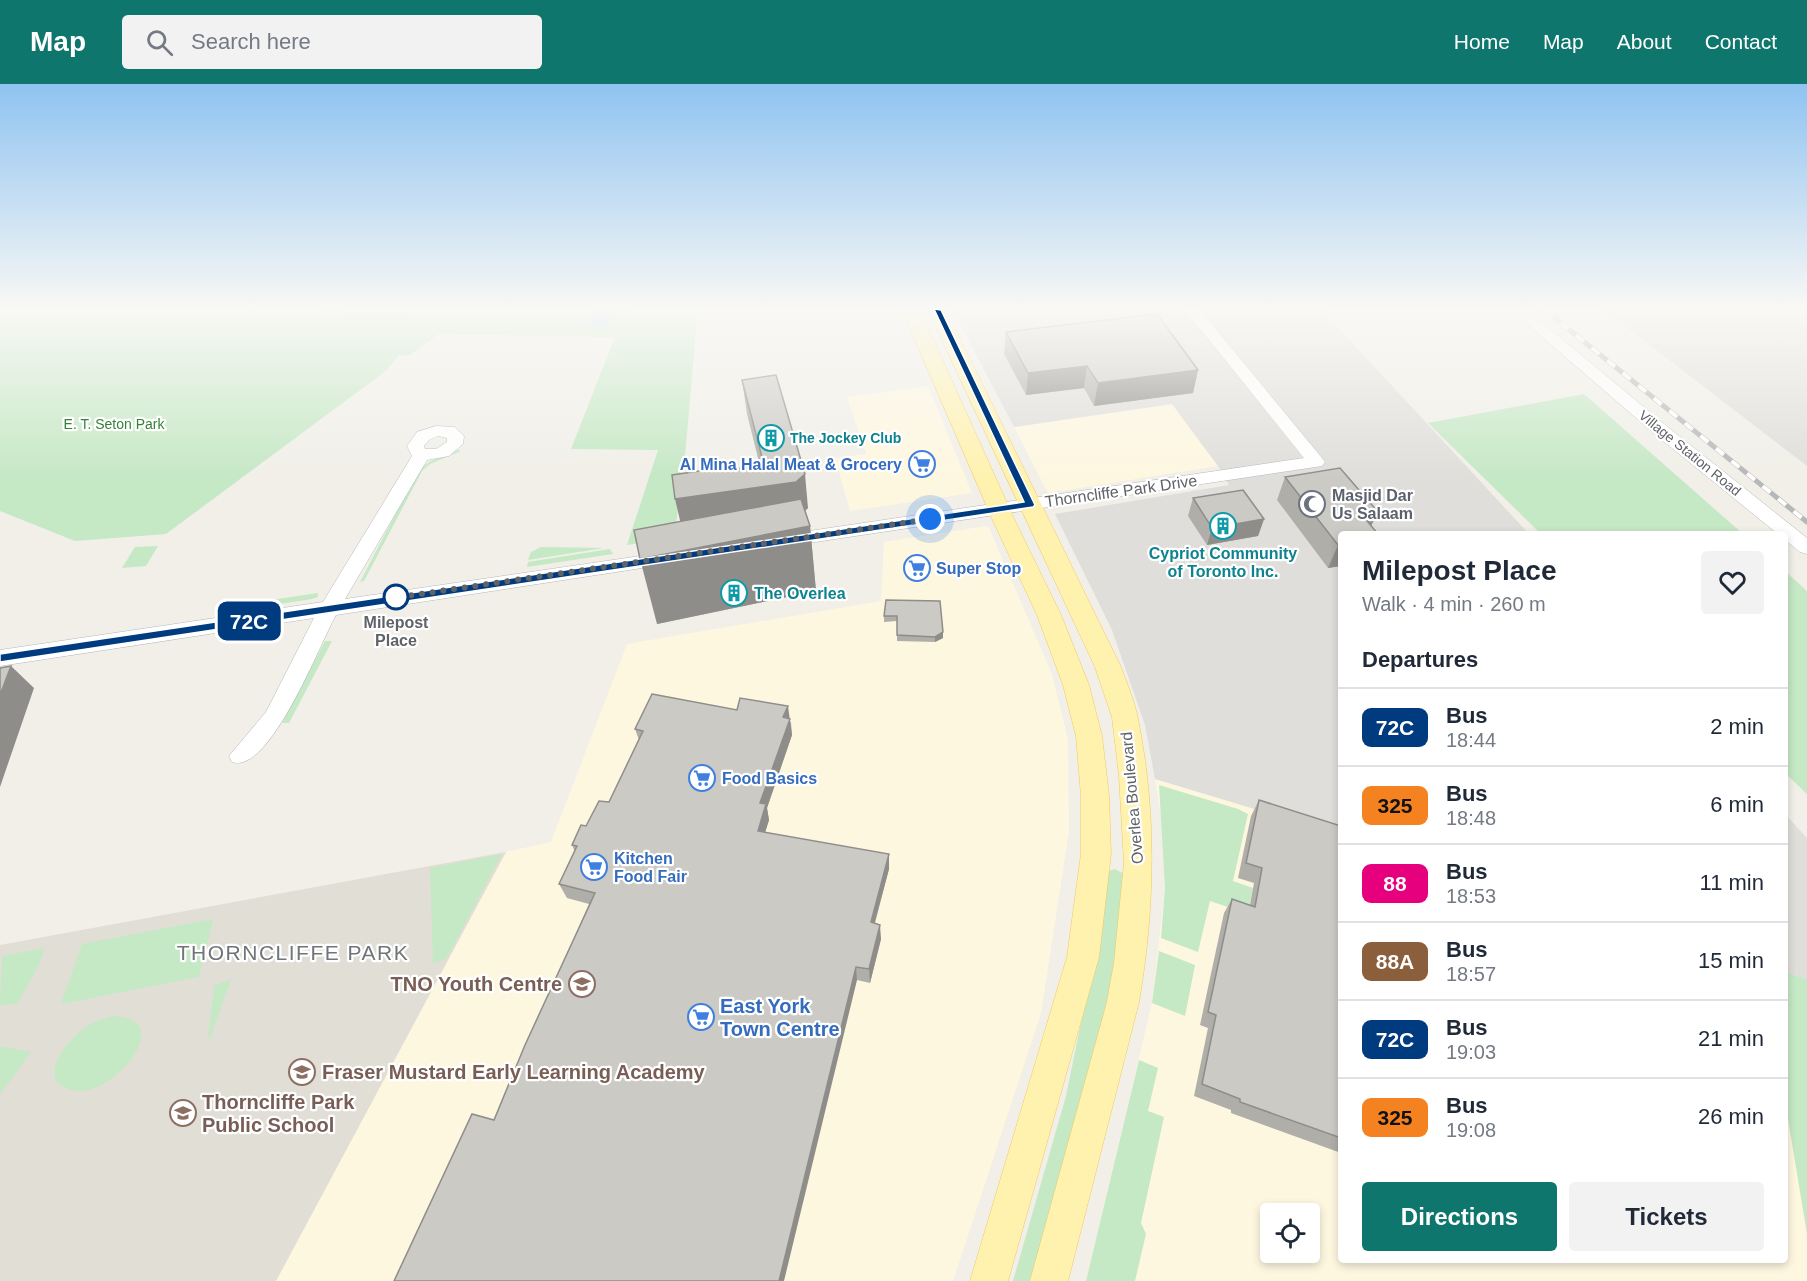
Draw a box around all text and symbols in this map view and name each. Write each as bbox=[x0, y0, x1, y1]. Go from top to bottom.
search box bbox=[122, 15, 542, 69]
text: Map bbox=[30, 26, 86, 57]
icon: search bbox=[143, 26, 176, 59]
text: Search here bbox=[191, 29, 311, 54]
text: Home bbox=[1454, 30, 1510, 53]
text: Map bbox=[1543, 30, 1584, 53]
text: About bbox=[1617, 30, 1672, 53]
text: Contact bbox=[1705, 30, 1777, 53]
street label: Village Station Road bbox=[1636, 407, 1744, 499]
park label: E. T. Seton Park bbox=[64, 416, 165, 432]
building icon: The Jockey Club bbox=[756, 423, 786, 453]
place label: The Jockey Club bbox=[790, 430, 901, 446]
supermarket icon: Al Mina Halal Meat & Grocery bbox=[907, 449, 937, 479]
place label: Al Mina Halal Meat & Grocery bbox=[680, 456, 902, 473]
street label: Thorncliffe Park Drive bbox=[1044, 472, 1198, 510]
place label: Masjid Dar Us Salaam bbox=[1332, 487, 1413, 522]
mosque icon: Masjid Dar Us Salaam bbox=[1297, 489, 1327, 519]
your location bbox=[915, 504, 945, 534]
building icon: Cypriot Community of Toronto Inc. bbox=[1208, 511, 1238, 541]
place label: Cypriot Community of Toronto Inc. bbox=[1149, 545, 1297, 580]
button: heart bbox=[1701, 551, 1764, 614]
supermarket icon: Super Stop bbox=[902, 553, 932, 583]
text: Milepost Place bbox=[1362, 555, 1557, 586]
place label: Super Stop bbox=[936, 560, 1022, 577]
building icon: The Overlea bbox=[719, 578, 749, 608]
marker: Milepost Place bbox=[383, 584, 409, 610]
place label: The Overlea bbox=[754, 585, 846, 602]
text: Walk · 4 min · 260 m bbox=[1362, 593, 1546, 615]
line badge: 72C bbox=[214, 602, 284, 640]
text: 72C bbox=[230, 610, 268, 633]
place label: Milepost Place bbox=[364, 614, 429, 649]
text: Departures bbox=[1362, 647, 1478, 672]
text: Bus bbox=[1446, 703, 1488, 728]
text: 2 min bbox=[1710, 714, 1764, 739]
text: 72C bbox=[1376, 716, 1414, 739]
text: 18:44 bbox=[1446, 729, 1496, 751]
street label: Overlea Boulevard bbox=[1118, 731, 1146, 865]
supermarket icon: Food Basics bbox=[687, 763, 717, 793]
place label: Food Basics bbox=[722, 770, 817, 787]
text: Bus bbox=[1446, 781, 1488, 806]
text: 6 min bbox=[1710, 792, 1764, 817]
text: 325 bbox=[1377, 794, 1413, 817]
text: 18:48 bbox=[1446, 807, 1496, 829]
place label: Kitchen Food Fair bbox=[614, 850, 687, 885]
supermarket icon: Kitchen Food Fair bbox=[579, 852, 609, 882]
text: Bus bbox=[1446, 859, 1488, 884]
text: 11 min bbox=[1700, 870, 1764, 895]
text: 88 bbox=[1383, 872, 1407, 895]
text: 18:53 bbox=[1446, 885, 1496, 907]
text: Bus bbox=[1446, 937, 1488, 962]
district label: THORNCLIFFE PARK bbox=[177, 941, 409, 964]
text: 15 min bbox=[1698, 948, 1764, 973]
text: 88A bbox=[1376, 950, 1414, 973]
text: 18:57 bbox=[1446, 963, 1496, 985]
school or university icon: TNO Youth Centre bbox=[567, 969, 597, 999]
place label: TNO Youth Centre bbox=[391, 973, 562, 995]
place label: East York Town Centre bbox=[720, 995, 840, 1040]
supermarket icon: East York Town Centre bbox=[686, 1002, 716, 1032]
text: Bus bbox=[1446, 1015, 1488, 1040]
text: 21 min bbox=[1698, 1026, 1764, 1051]
text: 72C bbox=[1376, 1028, 1414, 1051]
text: 19:03 bbox=[1446, 1041, 1496, 1063]
school or university icon: Fraser Mustard Early Learning Academy bbox=[287, 1057, 317, 1087]
place label: Fraser Mustard Early Learning Academy bbox=[322, 1061, 706, 1083]
place label: Thorncliffe Park Public School bbox=[202, 1091, 355, 1136]
text: Bus bbox=[1446, 1093, 1488, 1118]
school or university icon: Thorncliffe Park Public School bbox=[168, 1098, 198, 1128]
text: 26 min bbox=[1698, 1104, 1764, 1129]
text: 325 bbox=[1377, 1106, 1413, 1129]
text: 19:08 bbox=[1446, 1119, 1496, 1141]
button: Directions bbox=[1362, 1182, 1557, 1251]
button: Tickets bbox=[1569, 1182, 1764, 1251]
map controls bbox=[1260, 1203, 1320, 1263]
button: locate bbox=[1260, 1203, 1320, 1263]

